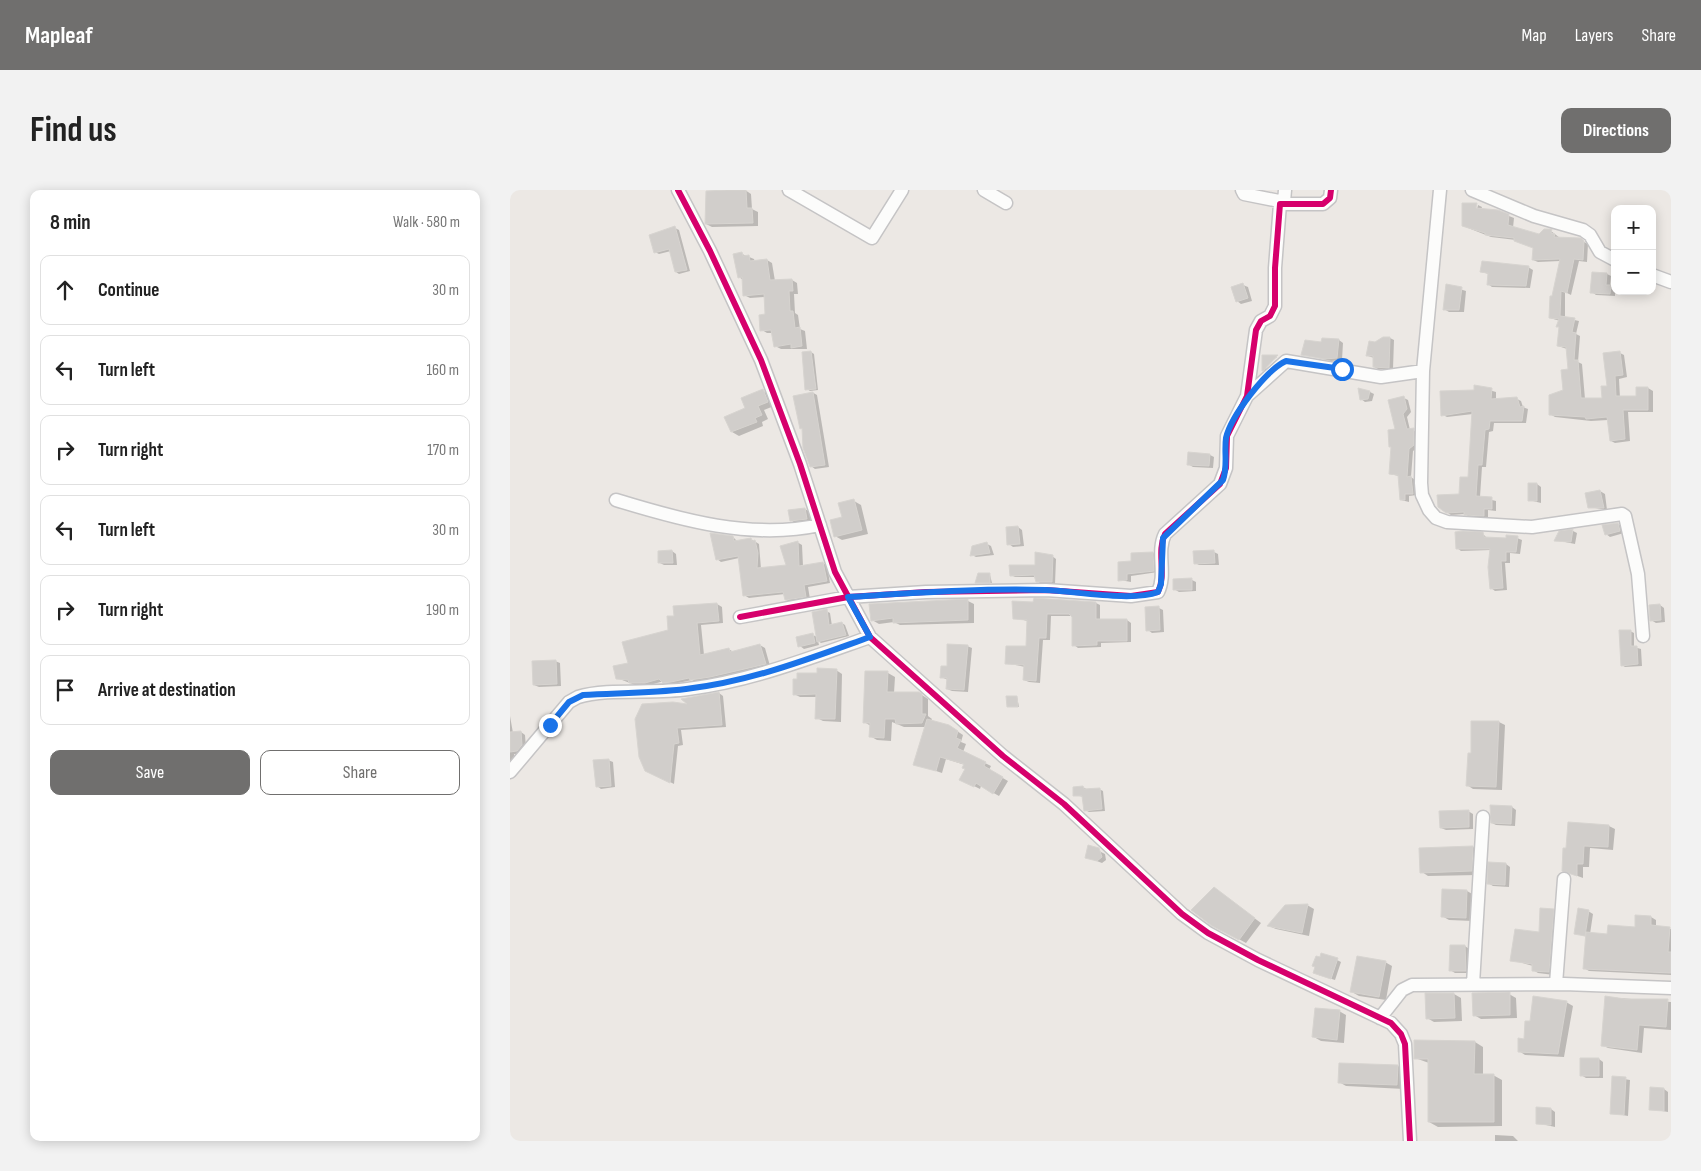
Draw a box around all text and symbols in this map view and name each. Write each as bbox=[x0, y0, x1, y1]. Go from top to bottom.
text: Mapleaf bbox=[25, 21, 93, 50]
text: Map bbox=[1522, 25, 1547, 46]
text: Layers bbox=[1575, 25, 1614, 46]
text: Share bbox=[1642, 25, 1676, 46]
button: Directions bbox=[1561, 108, 1671, 153]
text: Find us bbox=[30, 109, 117, 152]
map controls bbox=[1611, 205, 1656, 295]
button: + bbox=[1611, 205, 1656, 250]
text: 8 min bbox=[50, 210, 91, 235]
text: Walk · 580 m bbox=[393, 213, 460, 232]
button: − bbox=[1611, 250, 1656, 295]
icon: ahead bbox=[51, 276, 79, 304]
text: Continue bbox=[98, 279, 159, 302]
text: 30 m bbox=[432, 281, 459, 300]
icon: left bbox=[51, 356, 79, 384]
route start bbox=[1331, 358, 1354, 381]
text: Turn left bbox=[98, 359, 155, 382]
text: 160 m bbox=[426, 361, 459, 380]
icon: right bbox=[51, 436, 79, 464]
text: Turn right bbox=[98, 439, 163, 462]
text: 170 m bbox=[427, 441, 459, 460]
icon: left bbox=[51, 516, 79, 544]
text: Turn left bbox=[98, 519, 155, 542]
text: 30 m bbox=[432, 521, 459, 540]
icon: right bbox=[51, 596, 79, 624]
text: Turn right bbox=[98, 599, 163, 622]
text: 190 m bbox=[426, 601, 459, 620]
icon: arrive bbox=[51, 676, 79, 704]
text: Arrive at destination bbox=[98, 679, 236, 702]
route end bbox=[539, 714, 562, 737]
button: Save bbox=[50, 750, 250, 795]
button: Share bbox=[260, 750, 460, 795]

